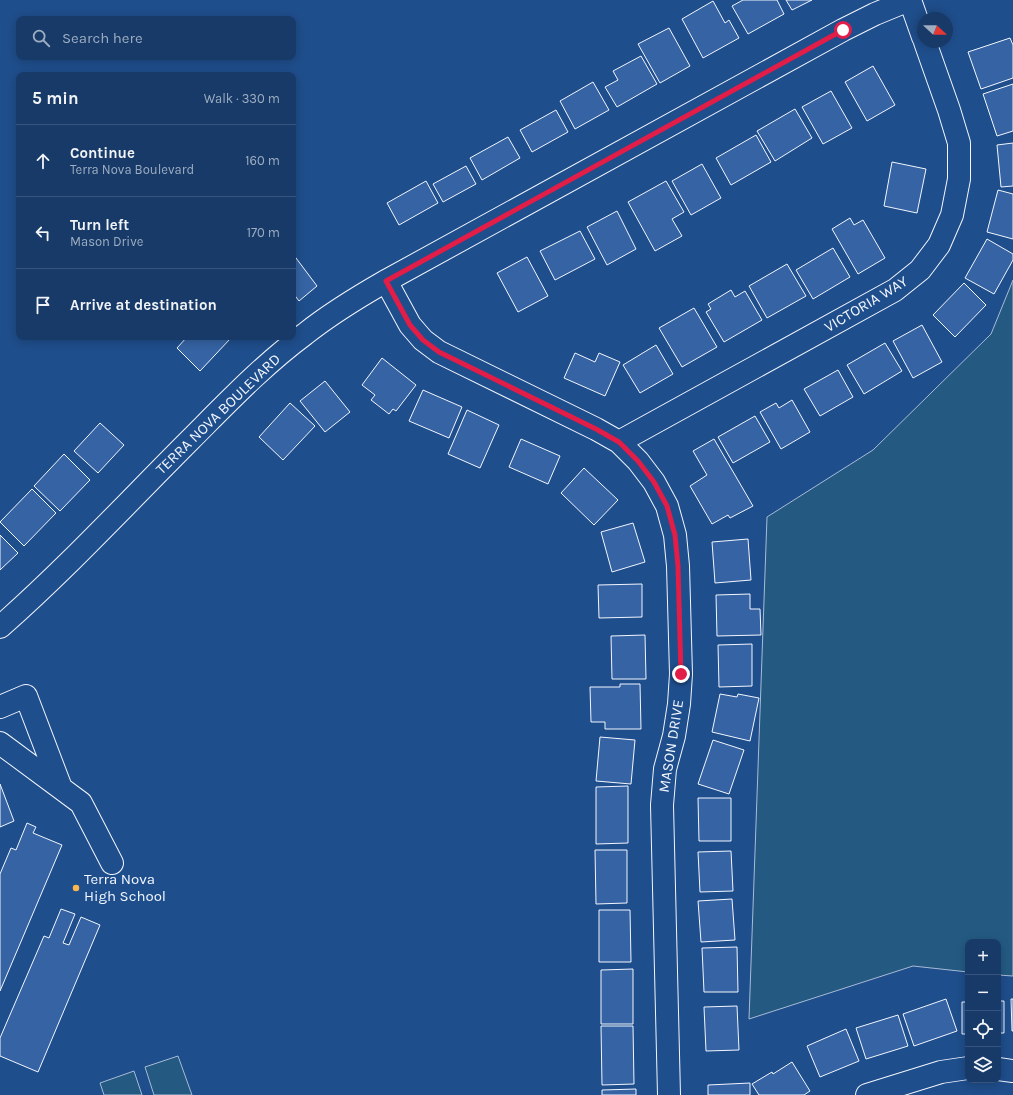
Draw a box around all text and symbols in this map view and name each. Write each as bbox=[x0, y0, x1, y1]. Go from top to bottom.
north arrow bbox=[917, 12, 953, 48]
search box bbox=[16, 16, 296, 60]
route start bbox=[834, 21, 852, 39]
icon: search bbox=[30, 27, 52, 49]
text: Search here bbox=[62, 29, 143, 47]
text: 5 min bbox=[32, 88, 79, 108]
text: Walk · 330 m bbox=[204, 91, 280, 106]
text: Continue bbox=[70, 144, 135, 162]
icon: ahead bbox=[32, 150, 54, 172]
text: 160 m bbox=[245, 153, 280, 168]
text: Terra Nova Boulevard bbox=[70, 162, 194, 177]
text: Turn left bbox=[70, 216, 129, 234]
icon: left bbox=[32, 222, 54, 244]
text: 170 m bbox=[247, 225, 280, 240]
text: Mason Drive bbox=[70, 234, 143, 249]
street label: VICTORIA WAY bbox=[821, 272, 912, 336]
icon: arrive bbox=[32, 294, 54, 316]
text: Arrive at destination bbox=[70, 296, 217, 314]
street label: TERRA NOVA BOULEVARD bbox=[152, 350, 284, 478]
route end bbox=[672, 665, 690, 683]
street label: MASON DRIVE bbox=[655, 698, 687, 794]
place label: Terra Nova High School bbox=[84, 870, 166, 905]
marker: Terra Nova High School bbox=[71, 883, 81, 893]
map controls bbox=[965, 939, 1001, 1083]
button: + bbox=[965, 939, 1001, 975]
button: − bbox=[965, 975, 1001, 1011]
button: locate bbox=[965, 1011, 1001, 1047]
button: layers bbox=[965, 1047, 1001, 1083]

